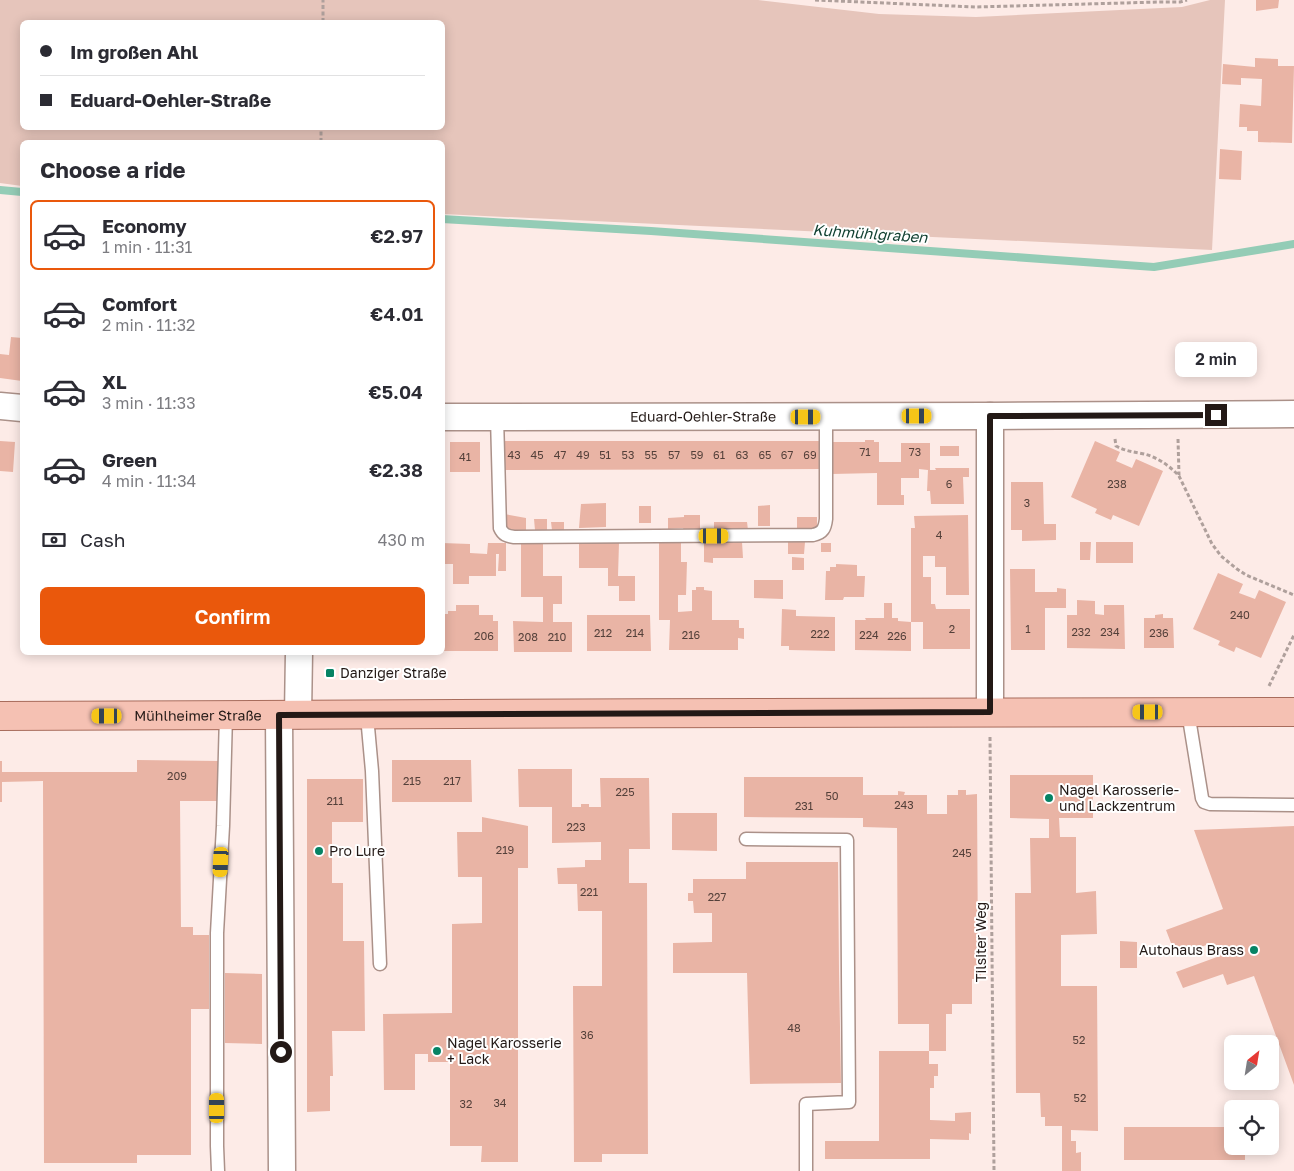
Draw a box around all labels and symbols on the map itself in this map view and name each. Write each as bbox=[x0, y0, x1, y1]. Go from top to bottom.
water label: Kuhmühlgraben bbox=[812, 220, 929, 247]
callout: 2 min bbox=[1175, 342, 1257, 378]
route end bbox=[1205, 404, 1227, 426]
street label: Eduard-Oehler-Straße bbox=[630, 407, 776, 425]
car bbox=[902, 409, 932, 424]
car bbox=[791, 410, 821, 425]
house number: 71 bbox=[859, 445, 871, 458]
house number: 73 bbox=[909, 445, 921, 458]
house number: 43 bbox=[507, 448, 521, 461]
house number: 45 bbox=[530, 448, 544, 461]
house number: 47 bbox=[554, 448, 566, 461]
house number: 49 bbox=[576, 448, 590, 461]
house number: 51 bbox=[599, 448, 611, 461]
house number: 53 bbox=[622, 448, 634, 461]
house number: 55 bbox=[645, 448, 657, 461]
house number: 57 bbox=[668, 448, 680, 461]
house number: 59 bbox=[690, 448, 704, 461]
house number: 61 bbox=[713, 448, 725, 461]
house number: 63 bbox=[735, 448, 749, 461]
house number: 65 bbox=[758, 448, 772, 461]
house number: 67 bbox=[781, 448, 793, 461]
house number: 69 bbox=[803, 448, 817, 461]
house number: 41 bbox=[459, 450, 471, 463]
house number: 6 bbox=[946, 477, 953, 490]
house number: 238 bbox=[1107, 477, 1127, 490]
house number: 3 bbox=[1024, 496, 1030, 509]
house number: 4 bbox=[936, 528, 943, 541]
car bbox=[699, 529, 729, 544]
house number: 240 bbox=[1230, 608, 1250, 621]
house number: 2 bbox=[949, 622, 955, 635]
house number: 1 bbox=[1025, 622, 1031, 635]
house number: 232 bbox=[1071, 625, 1091, 638]
house number: 234 bbox=[1100, 625, 1120, 638]
house number: 212 bbox=[594, 626, 612, 639]
house number: 214 bbox=[626, 626, 644, 639]
house number: 236 bbox=[1149, 626, 1169, 639]
house number: 222 bbox=[810, 627, 830, 640]
house number: 216 bbox=[682, 628, 701, 641]
house number: 224 bbox=[859, 628, 879, 641]
house number: 206 bbox=[474, 629, 494, 642]
house number: 226 bbox=[887, 629, 907, 642]
house number: 208 bbox=[518, 630, 538, 643]
house number: 210 bbox=[548, 630, 566, 643]
place label: Danziger Straße bbox=[340, 664, 447, 681]
marker: Danziger Straße bbox=[324, 667, 336, 679]
car bbox=[1133, 705, 1163, 720]
street label: Mühlheimer Straße bbox=[134, 706, 262, 724]
car bbox=[92, 709, 122, 724]
house number: 209 bbox=[167, 769, 187, 782]
house number: 215 bbox=[403, 774, 421, 787]
house number: 217 bbox=[443, 774, 461, 787]
place label: Nagel Karosserie- und Lackzentrum bbox=[1059, 781, 1179, 814]
house number: 225 bbox=[615, 785, 635, 798]
house number: 50 bbox=[825, 789, 839, 802]
marker: Nagel Karosserie- und Lackzentrum bbox=[1043, 792, 1055, 804]
house number: 211 bbox=[326, 794, 344, 807]
house number: 243 bbox=[894, 798, 914, 811]
house number: 231 bbox=[795, 799, 813, 812]
house number: 223 bbox=[566, 820, 586, 833]
place label: Pro Lure bbox=[329, 842, 385, 859]
house number: 219 bbox=[496, 843, 514, 856]
marker: Pro Lure bbox=[313, 845, 325, 857]
house number: 245 bbox=[952, 846, 972, 859]
car bbox=[212, 847, 229, 877]
house number: 221 bbox=[580, 885, 598, 898]
house number: 227 bbox=[708, 890, 726, 903]
street label: Tilsiter Weg bbox=[972, 902, 989, 982]
place label: Autohaus Brass bbox=[1139, 941, 1244, 958]
marker: Autohaus Brass bbox=[1248, 944, 1260, 956]
house number: 48 bbox=[787, 1021, 801, 1034]
house number: 36 bbox=[580, 1028, 594, 1041]
house number: 52 bbox=[1073, 1033, 1085, 1046]
place label: Nagel Karosserie + Lack bbox=[447, 1034, 562, 1067]
north arrow bbox=[1224, 1035, 1279, 1090]
route start bbox=[270, 1041, 292, 1063]
marker: Nagel Karosserie + Lack bbox=[431, 1045, 443, 1057]
house number: 52 bbox=[1074, 1091, 1086, 1104]
car bbox=[209, 1093, 224, 1123]
house number: 34 bbox=[493, 1096, 507, 1109]
house number: 32 bbox=[460, 1097, 472, 1110]

